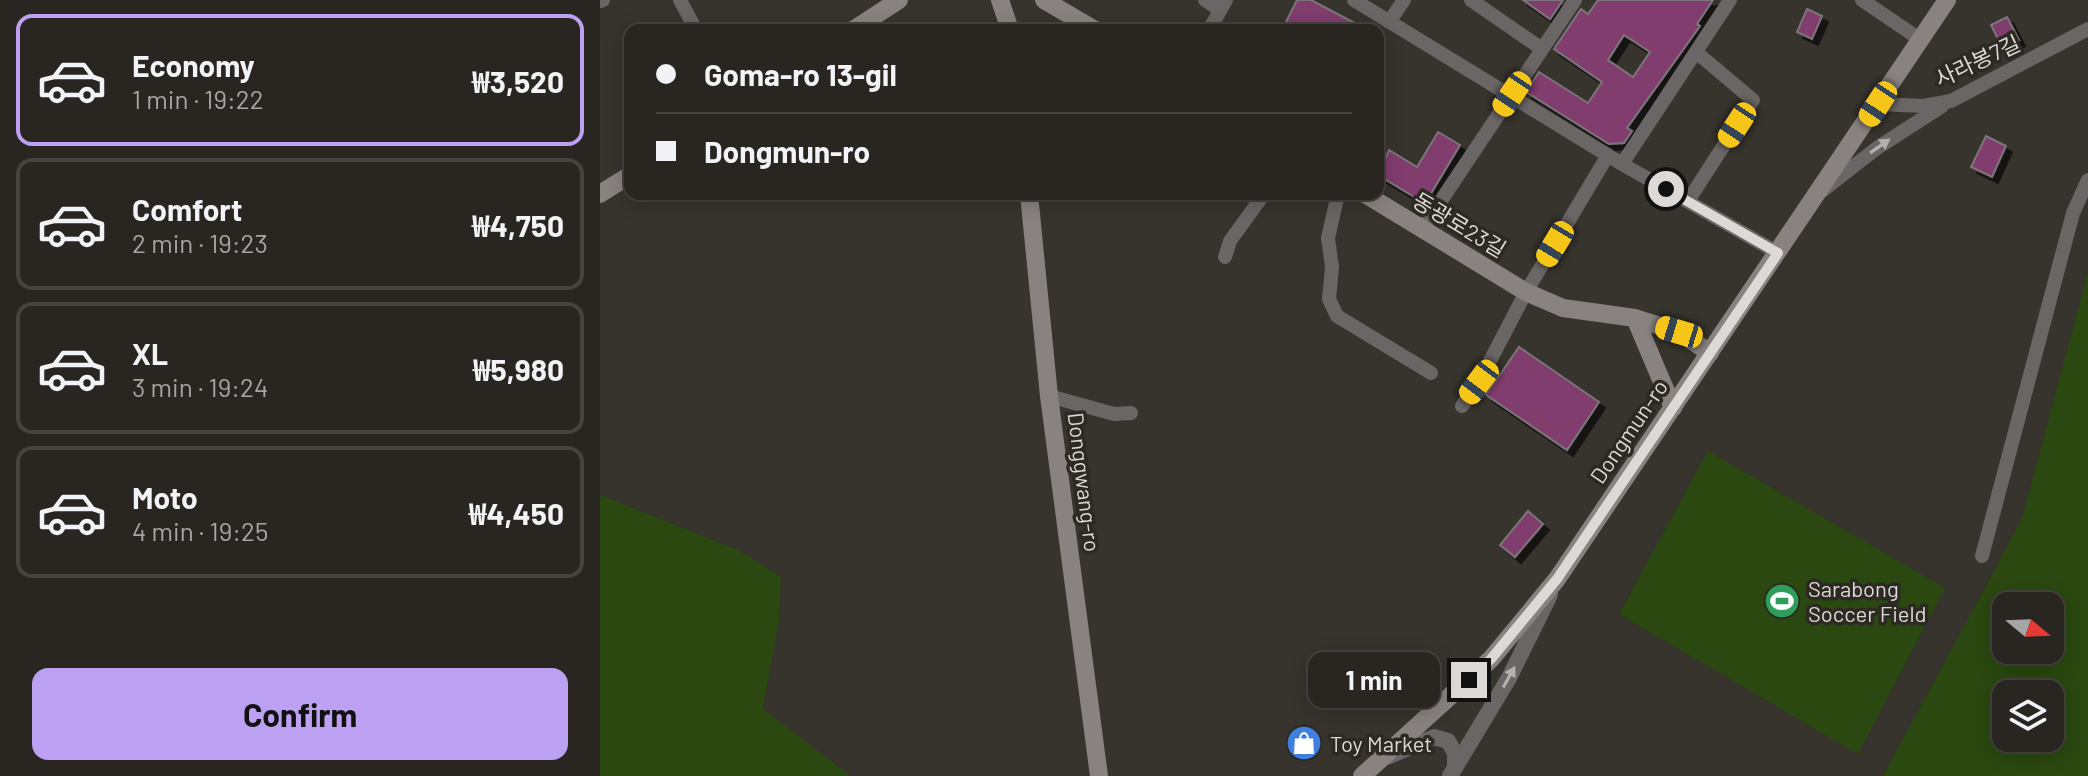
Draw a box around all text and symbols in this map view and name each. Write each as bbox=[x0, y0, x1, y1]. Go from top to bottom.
street label: 사라봉7길 bbox=[1930, 29, 2024, 91]
icon: car bbox=[36, 44, 108, 116]
text: Economy bbox=[132, 47, 255, 83]
text: Goma-ro 13-gil bbox=[704, 56, 897, 92]
text: ₩3,520 bbox=[472, 63, 564, 99]
car bbox=[1489, 67, 1535, 121]
car bbox=[1855, 77, 1901, 131]
text: 1 min · 19:22 bbox=[132, 83, 264, 114]
car bbox=[1714, 98, 1760, 152]
text: Dongmun-ro bbox=[704, 133, 870, 169]
one-way arrow bbox=[1870, 139, 1891, 154]
route start bbox=[1648, 171, 1684, 207]
street label: 동광로23길 bbox=[1409, 186, 1511, 262]
icon: car bbox=[36, 188, 108, 260]
text: Comfort bbox=[132, 191, 242, 227]
text: ₩4,750 bbox=[472, 207, 564, 243]
car bbox=[1532, 217, 1578, 271]
text: 2 min · 19:23 bbox=[132, 227, 268, 258]
car bbox=[1653, 314, 1705, 350]
icon: car bbox=[36, 332, 108, 404]
text: XL bbox=[132, 335, 168, 371]
text: ₩5,980 bbox=[473, 351, 564, 387]
car bbox=[1455, 356, 1503, 408]
text: 3 min · 19:24 bbox=[132, 371, 268, 402]
street label: Dongmun-ro bbox=[1584, 374, 1672, 488]
street label: Donggwang-ro bbox=[1064, 411, 1106, 553]
icon: car bbox=[36, 476, 108, 548]
text: Moto bbox=[132, 479, 198, 515]
text: ₩4,450 bbox=[469, 495, 564, 531]
text: 4 min · 19:25 bbox=[132, 515, 268, 546]
place label: Sarabong Soccer Field bbox=[1808, 575, 1927, 626]
sports icon: Sarabong Soccer Field bbox=[1763, 582, 1801, 620]
north arrow bbox=[1992, 592, 2064, 664]
map controls bbox=[1992, 592, 2064, 752]
callout: 1 min bbox=[1309, 652, 1441, 708]
route end bbox=[1451, 662, 1487, 698]
text: 1 min bbox=[1346, 664, 1402, 695]
one-way arrow bbox=[1502, 666, 1516, 688]
button: Confirm bbox=[32, 668, 568, 760]
button: layers bbox=[1992, 680, 2064, 752]
shop icon: Toy Market bbox=[1285, 724, 1323, 762]
place label: Toy Market bbox=[1330, 730, 1432, 756]

